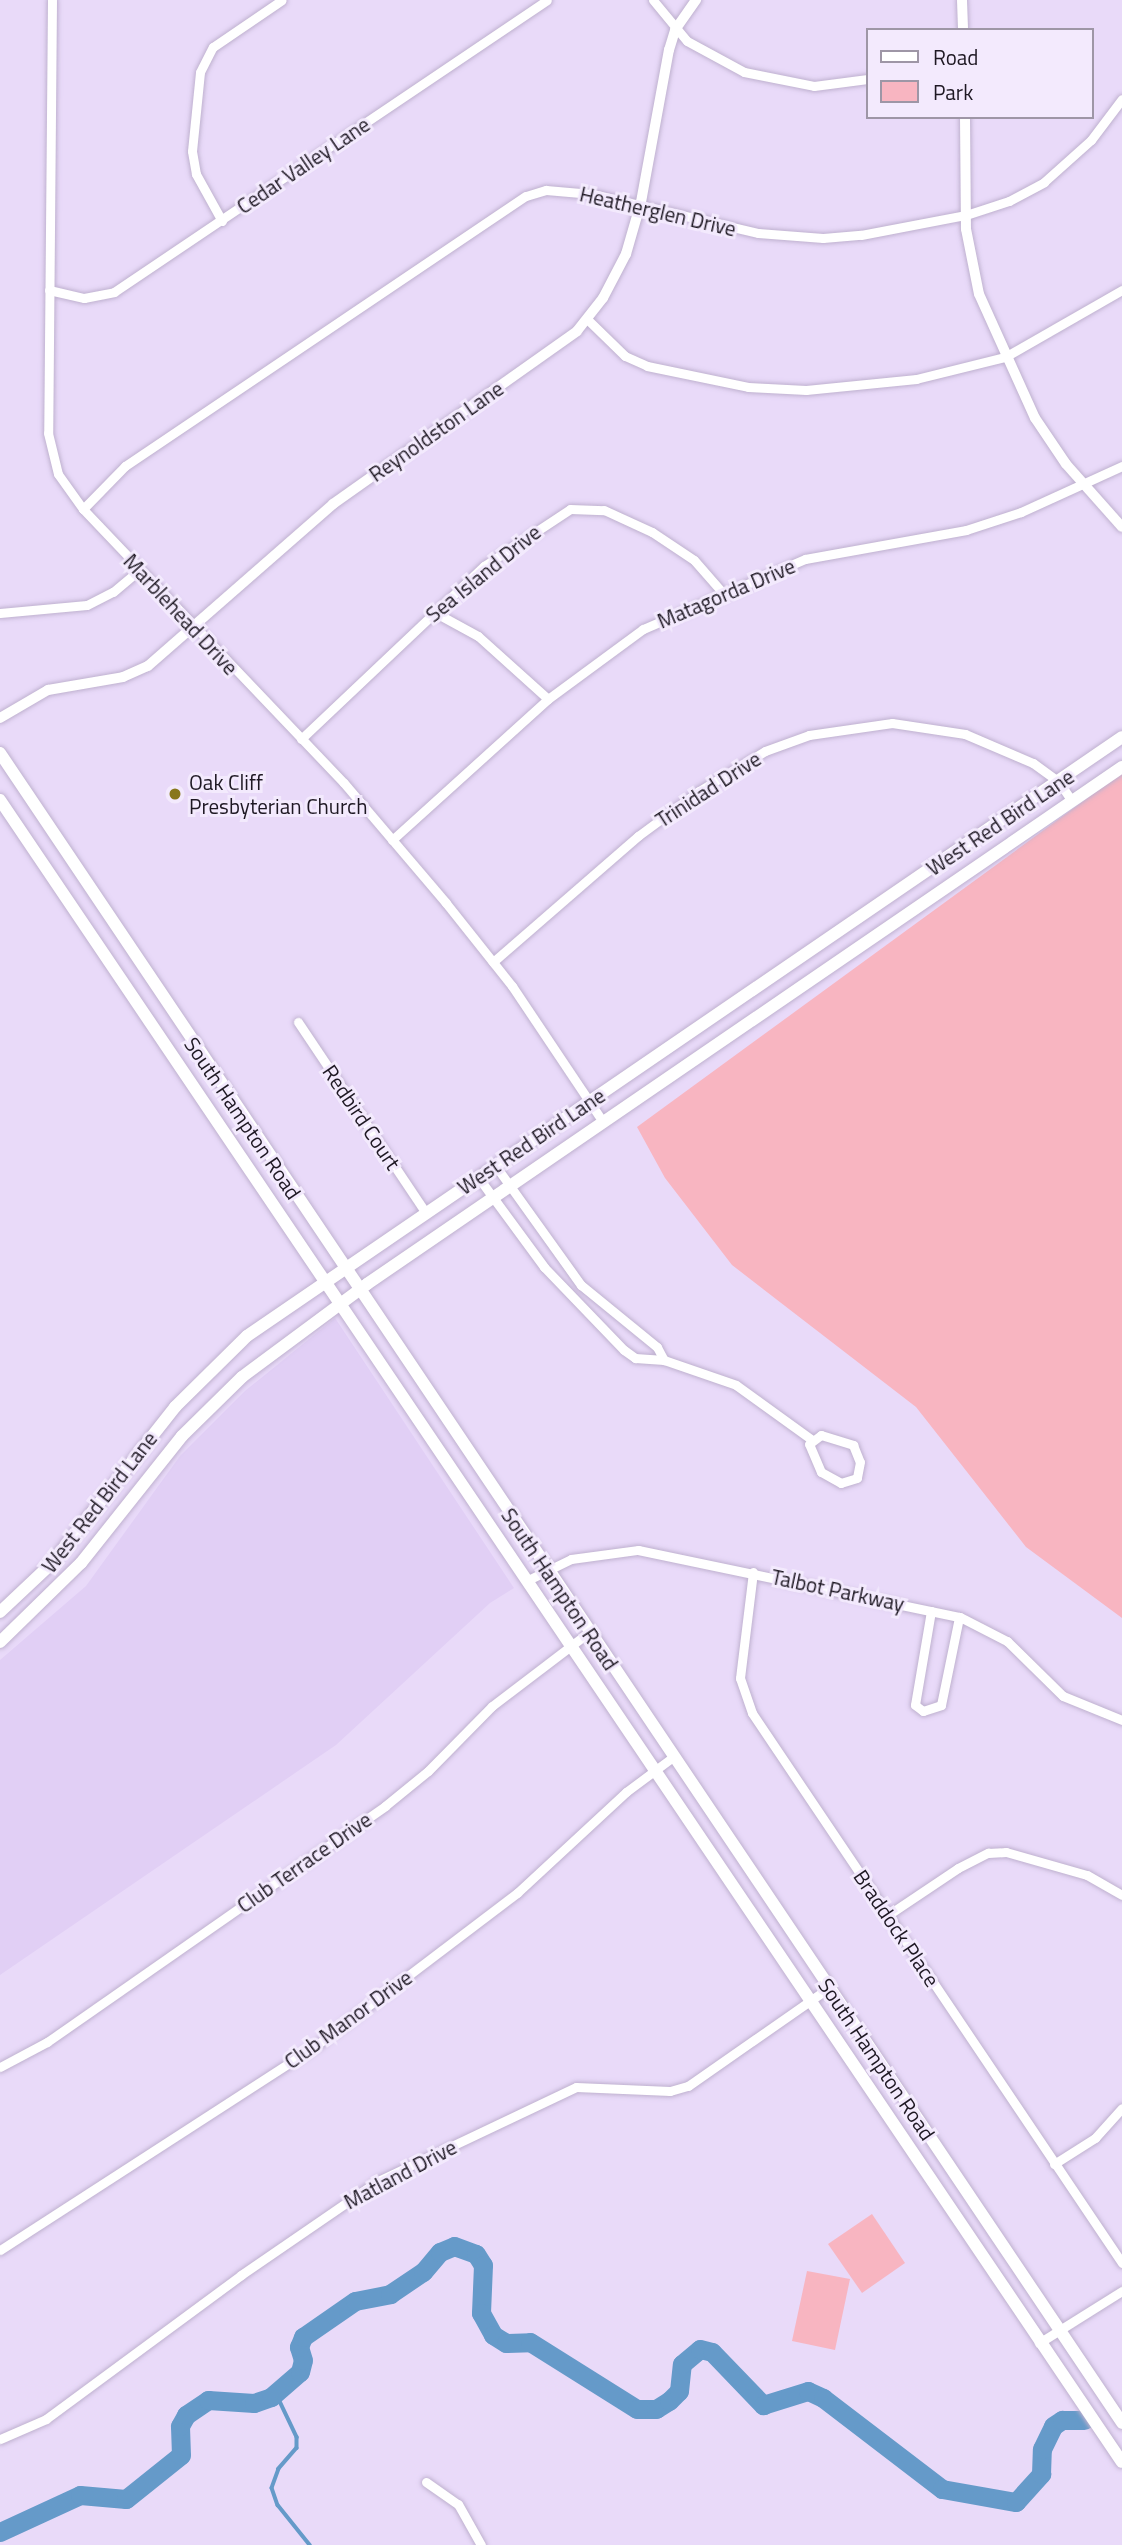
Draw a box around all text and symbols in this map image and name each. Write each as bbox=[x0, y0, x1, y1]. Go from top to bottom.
legend bbox=[866, 28, 1094, 119]
text: Road bbox=[933, 41, 978, 73]
text: Park bbox=[933, 76, 973, 108]
street label: Cedar Valley Lane bbox=[232, 111, 374, 219]
street label: Heatherglen Drive bbox=[577, 181, 739, 241]
street label: Reynoldston Lane bbox=[364, 375, 508, 487]
street label: Sea Island Drive bbox=[421, 519, 545, 627]
street label: Marblehead Drive bbox=[119, 548, 243, 680]
street label: Matagorda Drive bbox=[653, 553, 799, 633]
street label: Trinidad Drive bbox=[651, 746, 765, 832]
street label: West Red Bird Lane bbox=[922, 763, 1078, 881]
place label: Oak Cliff Presbyterian Church bbox=[189, 769, 367, 819]
marker: Oak Cliff Presbyterian Church bbox=[167, 786, 183, 802]
street label: South Hampton Road bbox=[179, 1032, 307, 1204]
street label: Redbird Court bbox=[318, 1060, 406, 1174]
street label: West Red Bird Lane bbox=[453, 1082, 609, 1200]
street label: West Red Bird Lane bbox=[36, 1426, 162, 1578]
street label: South Hampton Road bbox=[496, 1503, 624, 1675]
street label: Talbot Parkway bbox=[769, 1564, 907, 1616]
street label: Club Terrace Drive bbox=[232, 1806, 376, 1918]
street label: Braddock Place bbox=[849, 1865, 945, 1991]
street label: Club Manor Drive bbox=[279, 1964, 417, 2074]
street label: South Hampton Road bbox=[813, 1973, 941, 2145]
street label: Matland Drive bbox=[339, 2134, 461, 2214]

